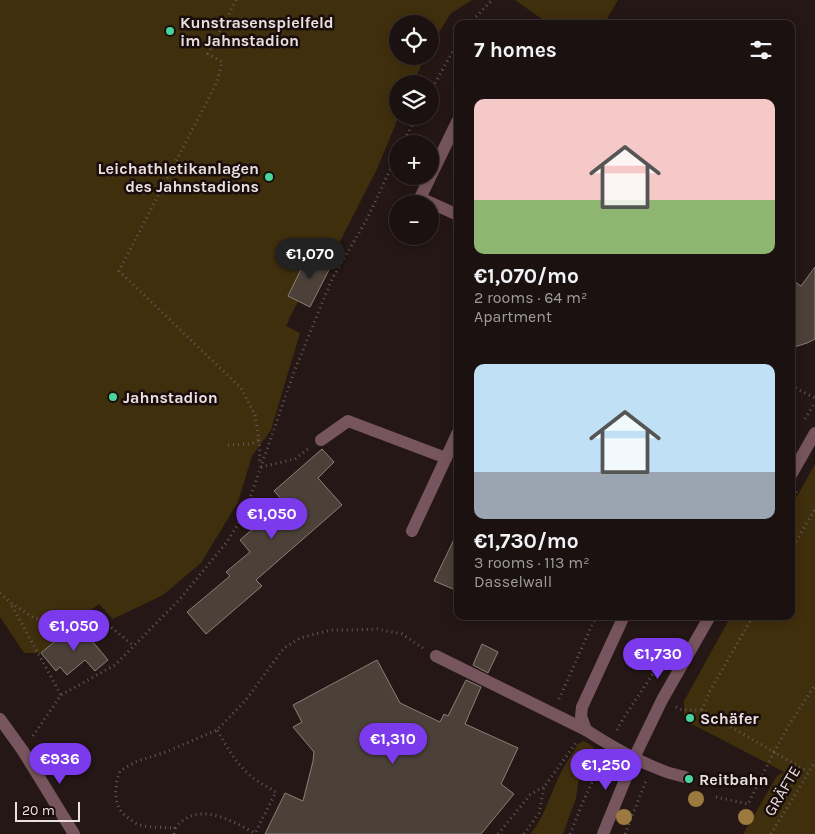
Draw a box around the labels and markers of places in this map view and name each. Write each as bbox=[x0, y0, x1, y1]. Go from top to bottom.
place label: Kunstrasenspielfeld im Jahnstadion bbox=[180, 13, 334, 50]
marker: Kunstrasenspielfeld im Jahnstadion bbox=[164, 25, 176, 37]
place label: Leichathletikanlagen des Jahnstadions bbox=[98, 159, 259, 196]
marker: Leichathletikanlagen des Jahnstadions bbox=[263, 171, 275, 183]
pin: €1,070 bbox=[269, 238, 351, 280]
place label: Jahnstadion bbox=[123, 388, 218, 407]
marker: Jahnstadion bbox=[107, 391, 119, 403]
pin: €1,050 bbox=[231, 498, 313, 540]
pin: €1,050 bbox=[33, 610, 115, 652]
pin: €1,730 bbox=[617, 638, 699, 680]
place label: Schäfer bbox=[700, 709, 759, 728]
marker: Schäfer bbox=[684, 712, 696, 724]
pin: €1,310 bbox=[352, 722, 434, 765]
pin: €936 bbox=[30, 742, 90, 785]
pin: €1,250 bbox=[565, 748, 647, 791]
place label: Reitbahn bbox=[699, 770, 768, 789]
marker: Reitbahn bbox=[683, 773, 695, 785]

